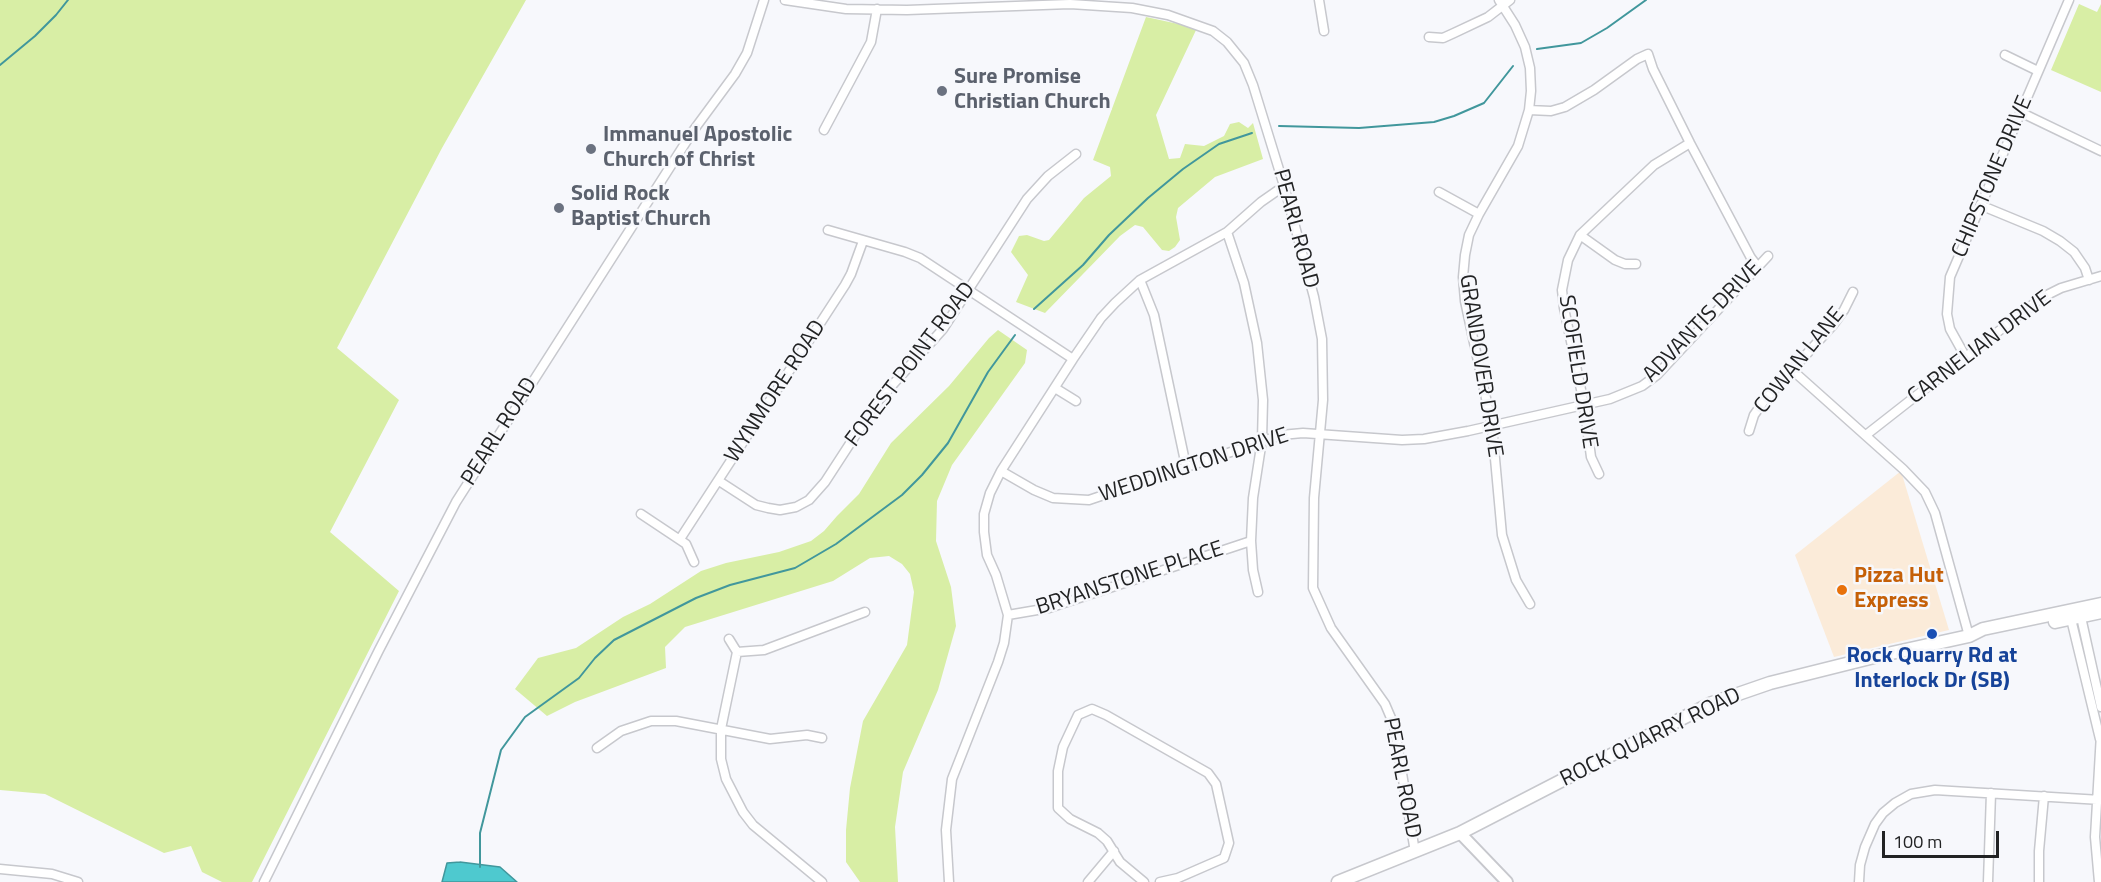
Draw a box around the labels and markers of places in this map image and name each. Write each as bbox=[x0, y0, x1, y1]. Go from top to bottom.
place label: Sure Promise Christian Church bbox=[954, 65, 1111, 116]
marker: Sure Promise Christian Church bbox=[935, 84, 949, 98]
place label: Immanuel Apostolic Church of Christ bbox=[603, 123, 792, 174]
marker: Immanuel Apostolic Church of Christ bbox=[584, 142, 598, 156]
place label: Solid Rock Baptist Church bbox=[571, 182, 711, 234]
marker: Solid Rock Baptist Church bbox=[552, 201, 566, 215]
place label: Pizza Hut Express bbox=[1854, 564, 1944, 616]
marker: Pizza Hut Express bbox=[1835, 583, 1849, 597]
marker: Rock Quarry Rd at Interlock Dr (SB) bbox=[1925, 627, 1939, 641]
place label: Rock Quarry Rd at Interlock Dr (SB) bbox=[1847, 644, 2017, 696]

